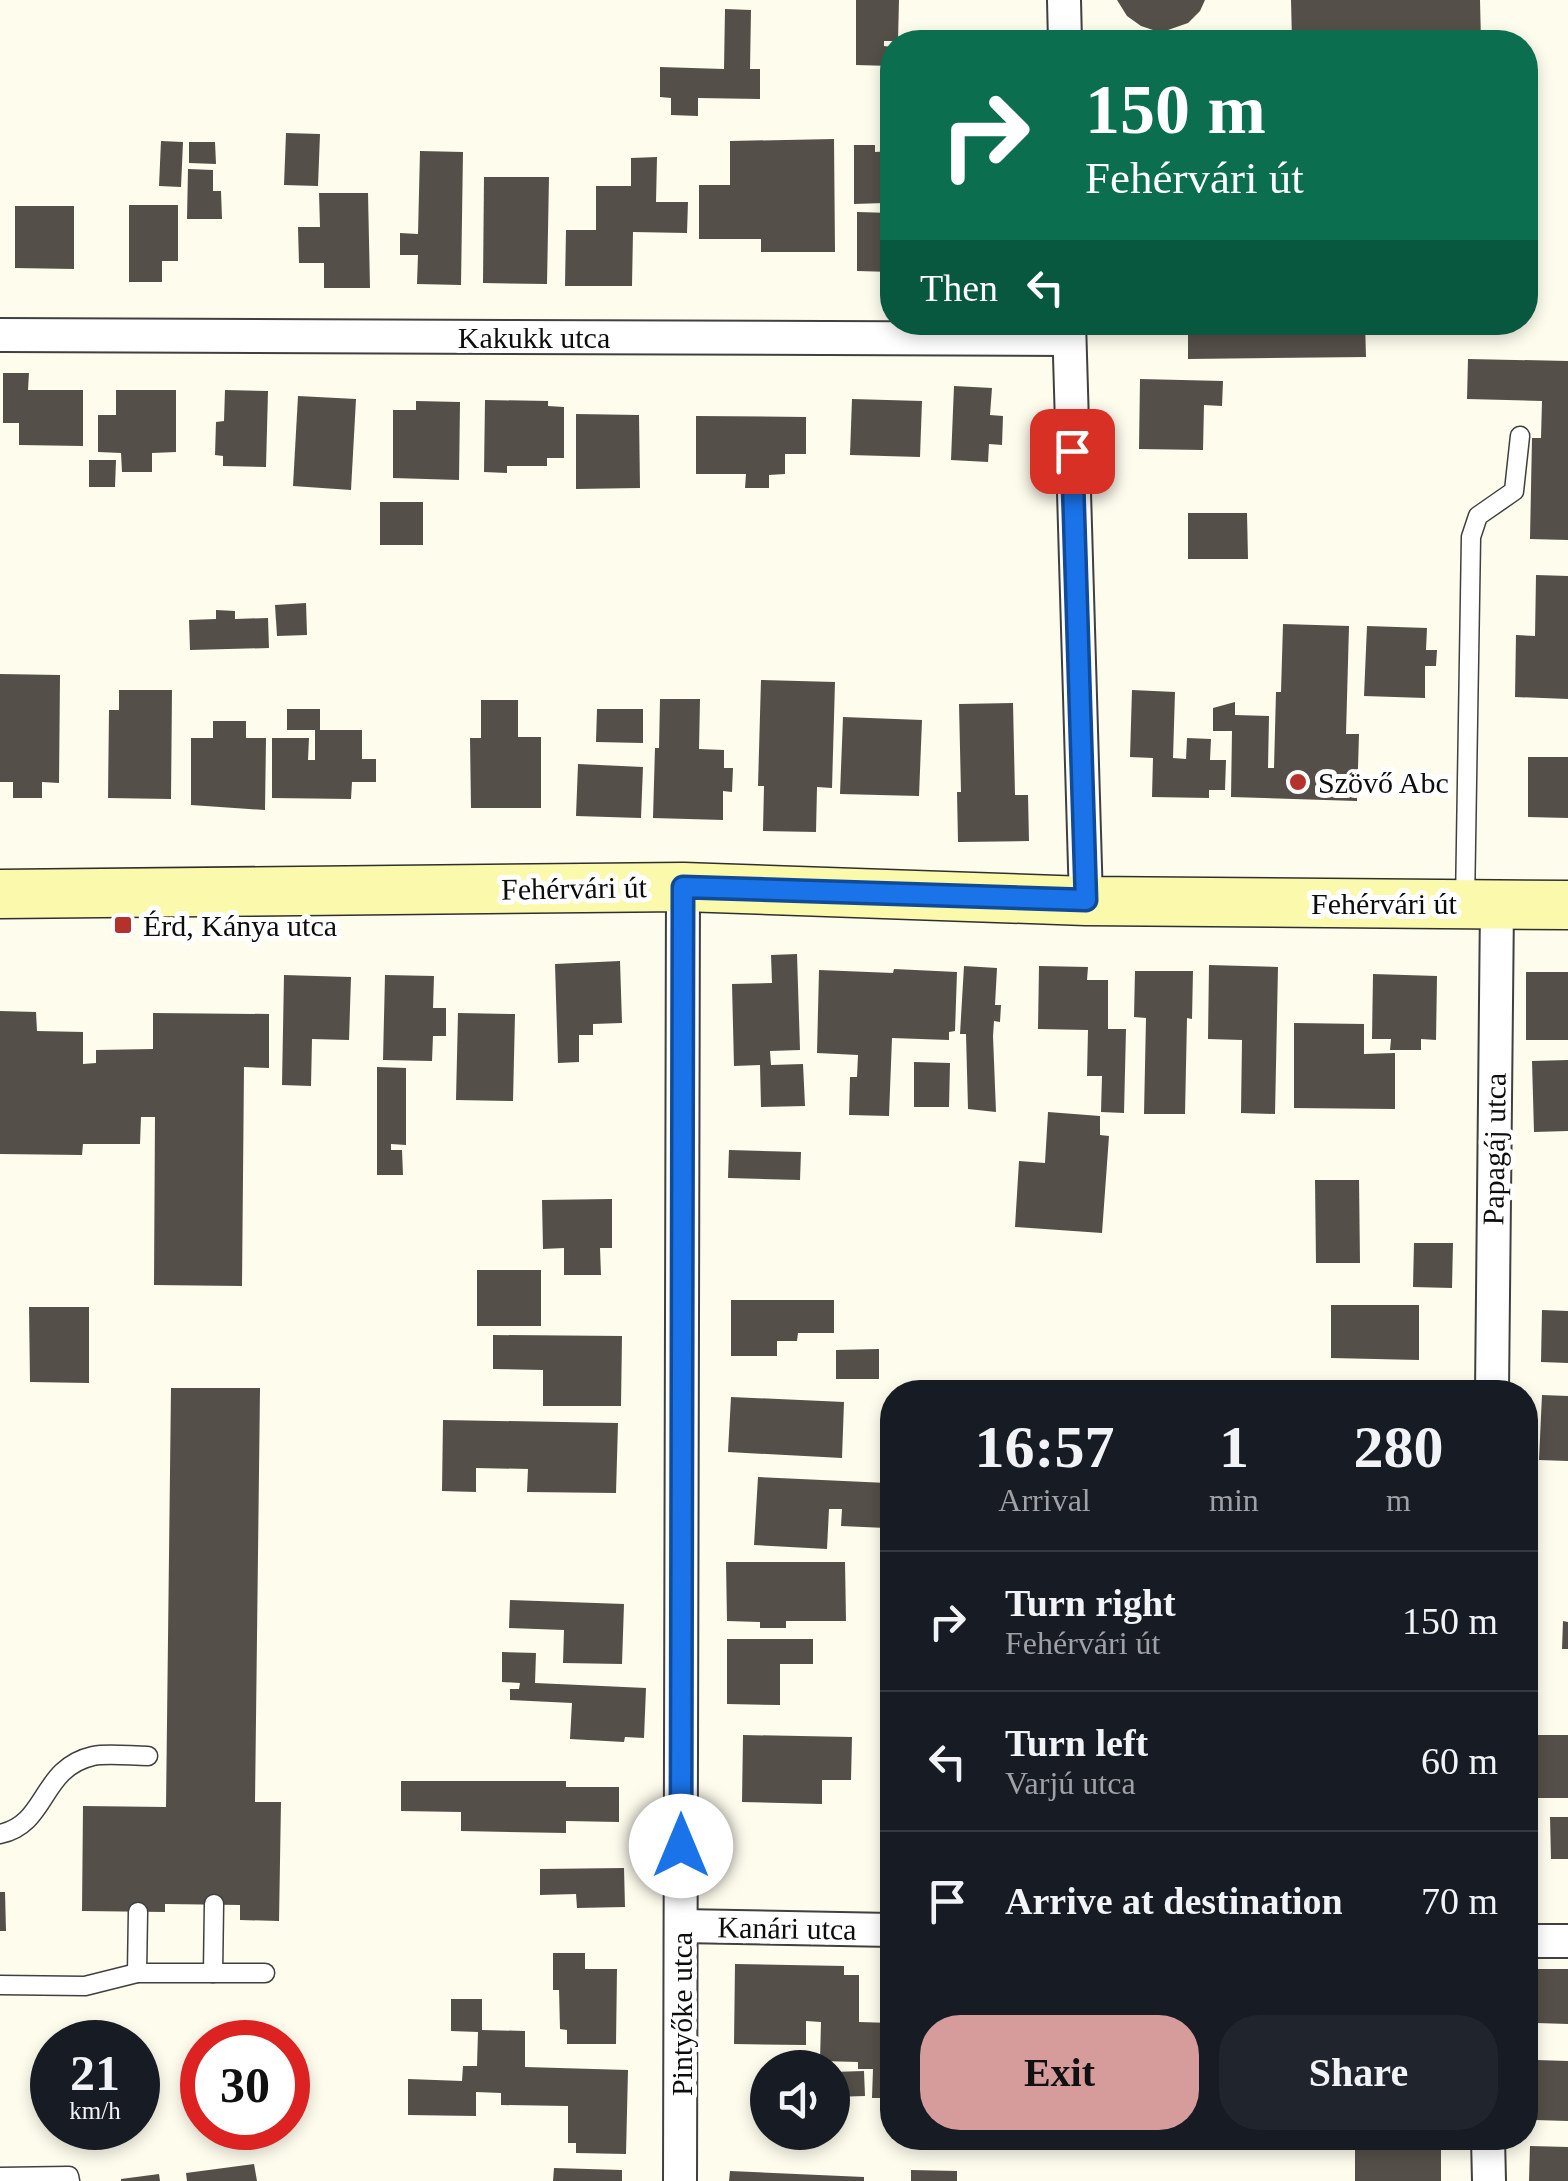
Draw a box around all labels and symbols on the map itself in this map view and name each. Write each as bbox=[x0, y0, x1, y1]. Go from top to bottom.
street label: Kakukk utca bbox=[458, 321, 610, 354]
pin bbox=[1030, 409, 1115, 494]
place label: Szövő Abc bbox=[1318, 766, 1449, 799]
marker: Szövő Abc bbox=[1287, 771, 1309, 793]
street label: Fehérvári út bbox=[501, 870, 648, 906]
street label: Fehérvári út bbox=[1311, 887, 1458, 920]
place label: Érd, Kánya utca bbox=[143, 909, 337, 942]
marker: Érd, Kánya utca bbox=[112, 914, 134, 936]
street label: Papagáj utca bbox=[1476, 1073, 1512, 1225]
position arrow bbox=[629, 1794, 733, 1898]
street label: Kanári utca bbox=[717, 1910, 857, 1946]
street label: Pintyőke utca bbox=[665, 1932, 698, 2096]
speed limit sign: 30 bbox=[180, 2020, 310, 2150]

